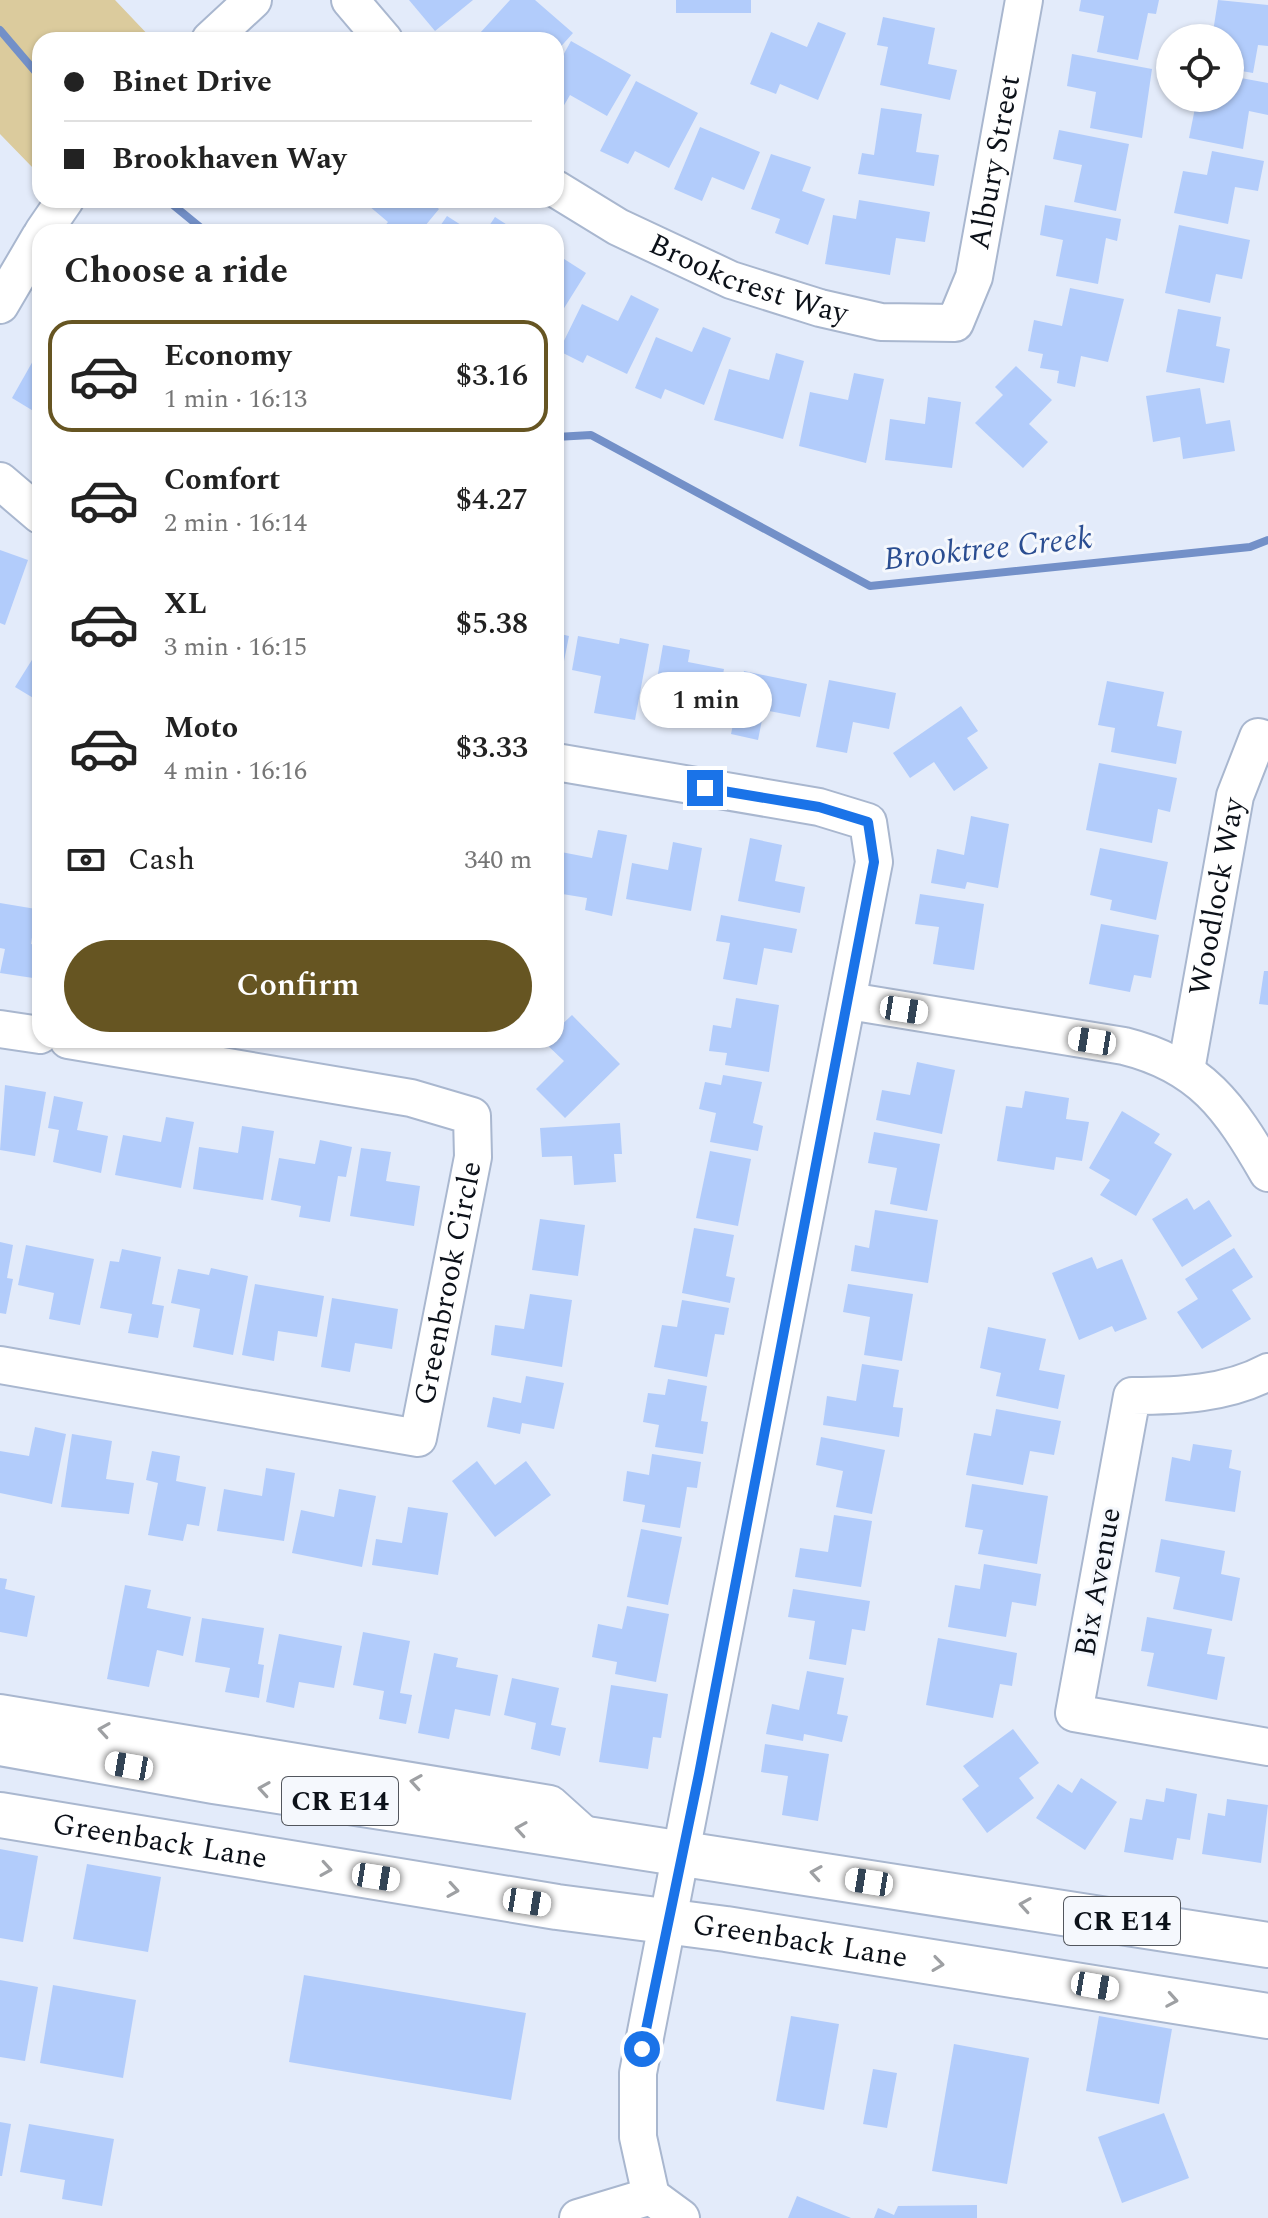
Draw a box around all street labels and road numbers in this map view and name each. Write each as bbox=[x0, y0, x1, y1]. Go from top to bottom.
street label: Albury Street bbox=[956, 71, 1033, 253]
street label: Brookcrest Way bbox=[641, 222, 854, 337]
street label: Woodlock Way bbox=[1177, 793, 1258, 999]
street label: Greenbrook Circle bbox=[402, 1157, 495, 1409]
street label: Bix Avenue bbox=[1062, 1504, 1134, 1660]
road number: CR E14 bbox=[282, 1777, 398, 1825]
street label: Greenback Lane bbox=[49, 1801, 271, 1882]
road number: CR E14 bbox=[1064, 1897, 1180, 1945]
street label: Greenback Lane bbox=[690, 1902, 911, 1981]

